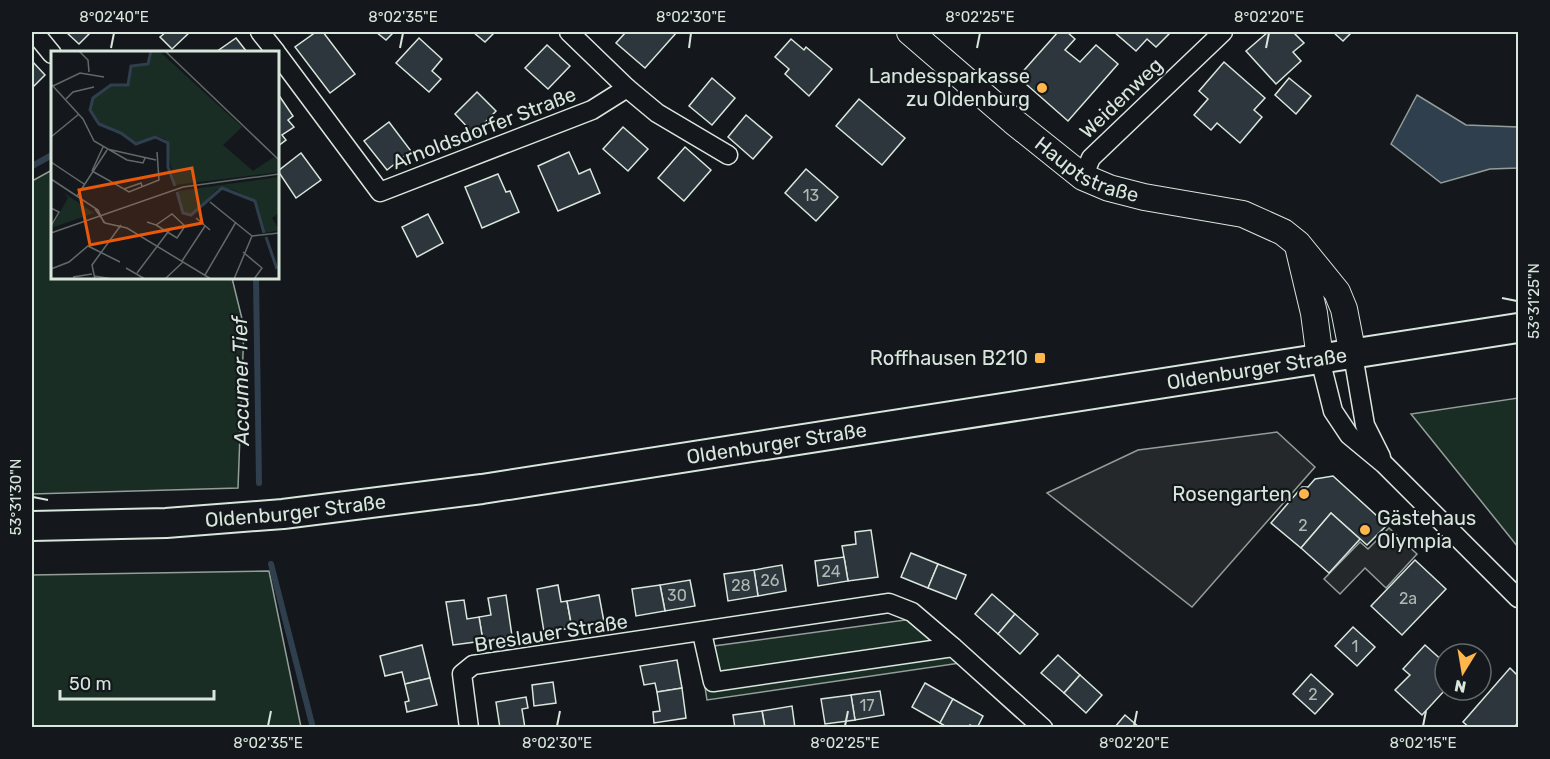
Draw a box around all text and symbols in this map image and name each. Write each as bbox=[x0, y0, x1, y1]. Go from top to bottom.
text: 8°02'40"E bbox=[79, 8, 149, 26]
text: 8°02'35"E bbox=[368, 8, 438, 26]
text: 8°02'30"E bbox=[656, 8, 726, 26]
text: 8°02'25"E bbox=[945, 8, 1015, 26]
text: 8°02'20"E bbox=[1234, 8, 1304, 26]
inset map bbox=[51, 51, 279, 279]
street label: Weidenweg bbox=[1075, 53, 1167, 143]
place label: Landessparkasse zu Oldenburg bbox=[869, 64, 1030, 111]
marker: Landessparkasse zu Oldenburg bbox=[1035, 81, 1049, 95]
street label: Arnoldsdorfer Straße bbox=[389, 82, 579, 174]
street label: Hauptstraße bbox=[1030, 131, 1141, 207]
house number: 13 bbox=[803, 186, 819, 205]
text: 53°31'25"N bbox=[1525, 263, 1543, 339]
water label: Accumer Tief bbox=[227, 314, 254, 447]
street label: Oldenburger Straße bbox=[1165, 343, 1349, 394]
place label: Roffhausen B210 bbox=[870, 346, 1028, 370]
marker: Roffhausen B210 bbox=[1033, 351, 1047, 365]
street label: Oldenburger Straße bbox=[685, 417, 868, 469]
text: 53°31'30"N bbox=[7, 459, 25, 535]
place label: Rosengarten bbox=[1172, 482, 1292, 506]
marker: Rosengarten bbox=[1297, 487, 1311, 501]
street label: Oldenburger Straße bbox=[204, 489, 387, 532]
place label: Gästehaus Olympia bbox=[1377, 506, 1476, 553]
house number: 2 bbox=[1298, 516, 1308, 535]
marker: Gästehaus Olympia bbox=[1358, 523, 1372, 537]
house number: 24 bbox=[821, 562, 841, 581]
house number: 26 bbox=[760, 571, 780, 590]
house number: 28 bbox=[731, 576, 751, 595]
house number: 30 bbox=[667, 586, 687, 605]
house number: 2a bbox=[1399, 589, 1417, 608]
street label: Breslauer Straße bbox=[473, 609, 629, 657]
house number: 1 bbox=[1352, 637, 1358, 656]
north arrow bbox=[1433, 642, 1493, 702]
scale bar bbox=[60, 663, 214, 701]
text: 50 m bbox=[69, 673, 112, 695]
text: N bbox=[1453, 676, 1468, 697]
house number: 2 bbox=[1308, 685, 1318, 704]
house number: 17 bbox=[859, 696, 875, 715]
text: 8°02'35"E bbox=[233, 734, 303, 752]
text: 8°02'30"E bbox=[522, 734, 592, 752]
text: 8°02'25"E bbox=[810, 734, 880, 752]
text: 8°02'20"E bbox=[1099, 734, 1169, 752]
text: 8°02'15"E bbox=[1390, 734, 1457, 752]

